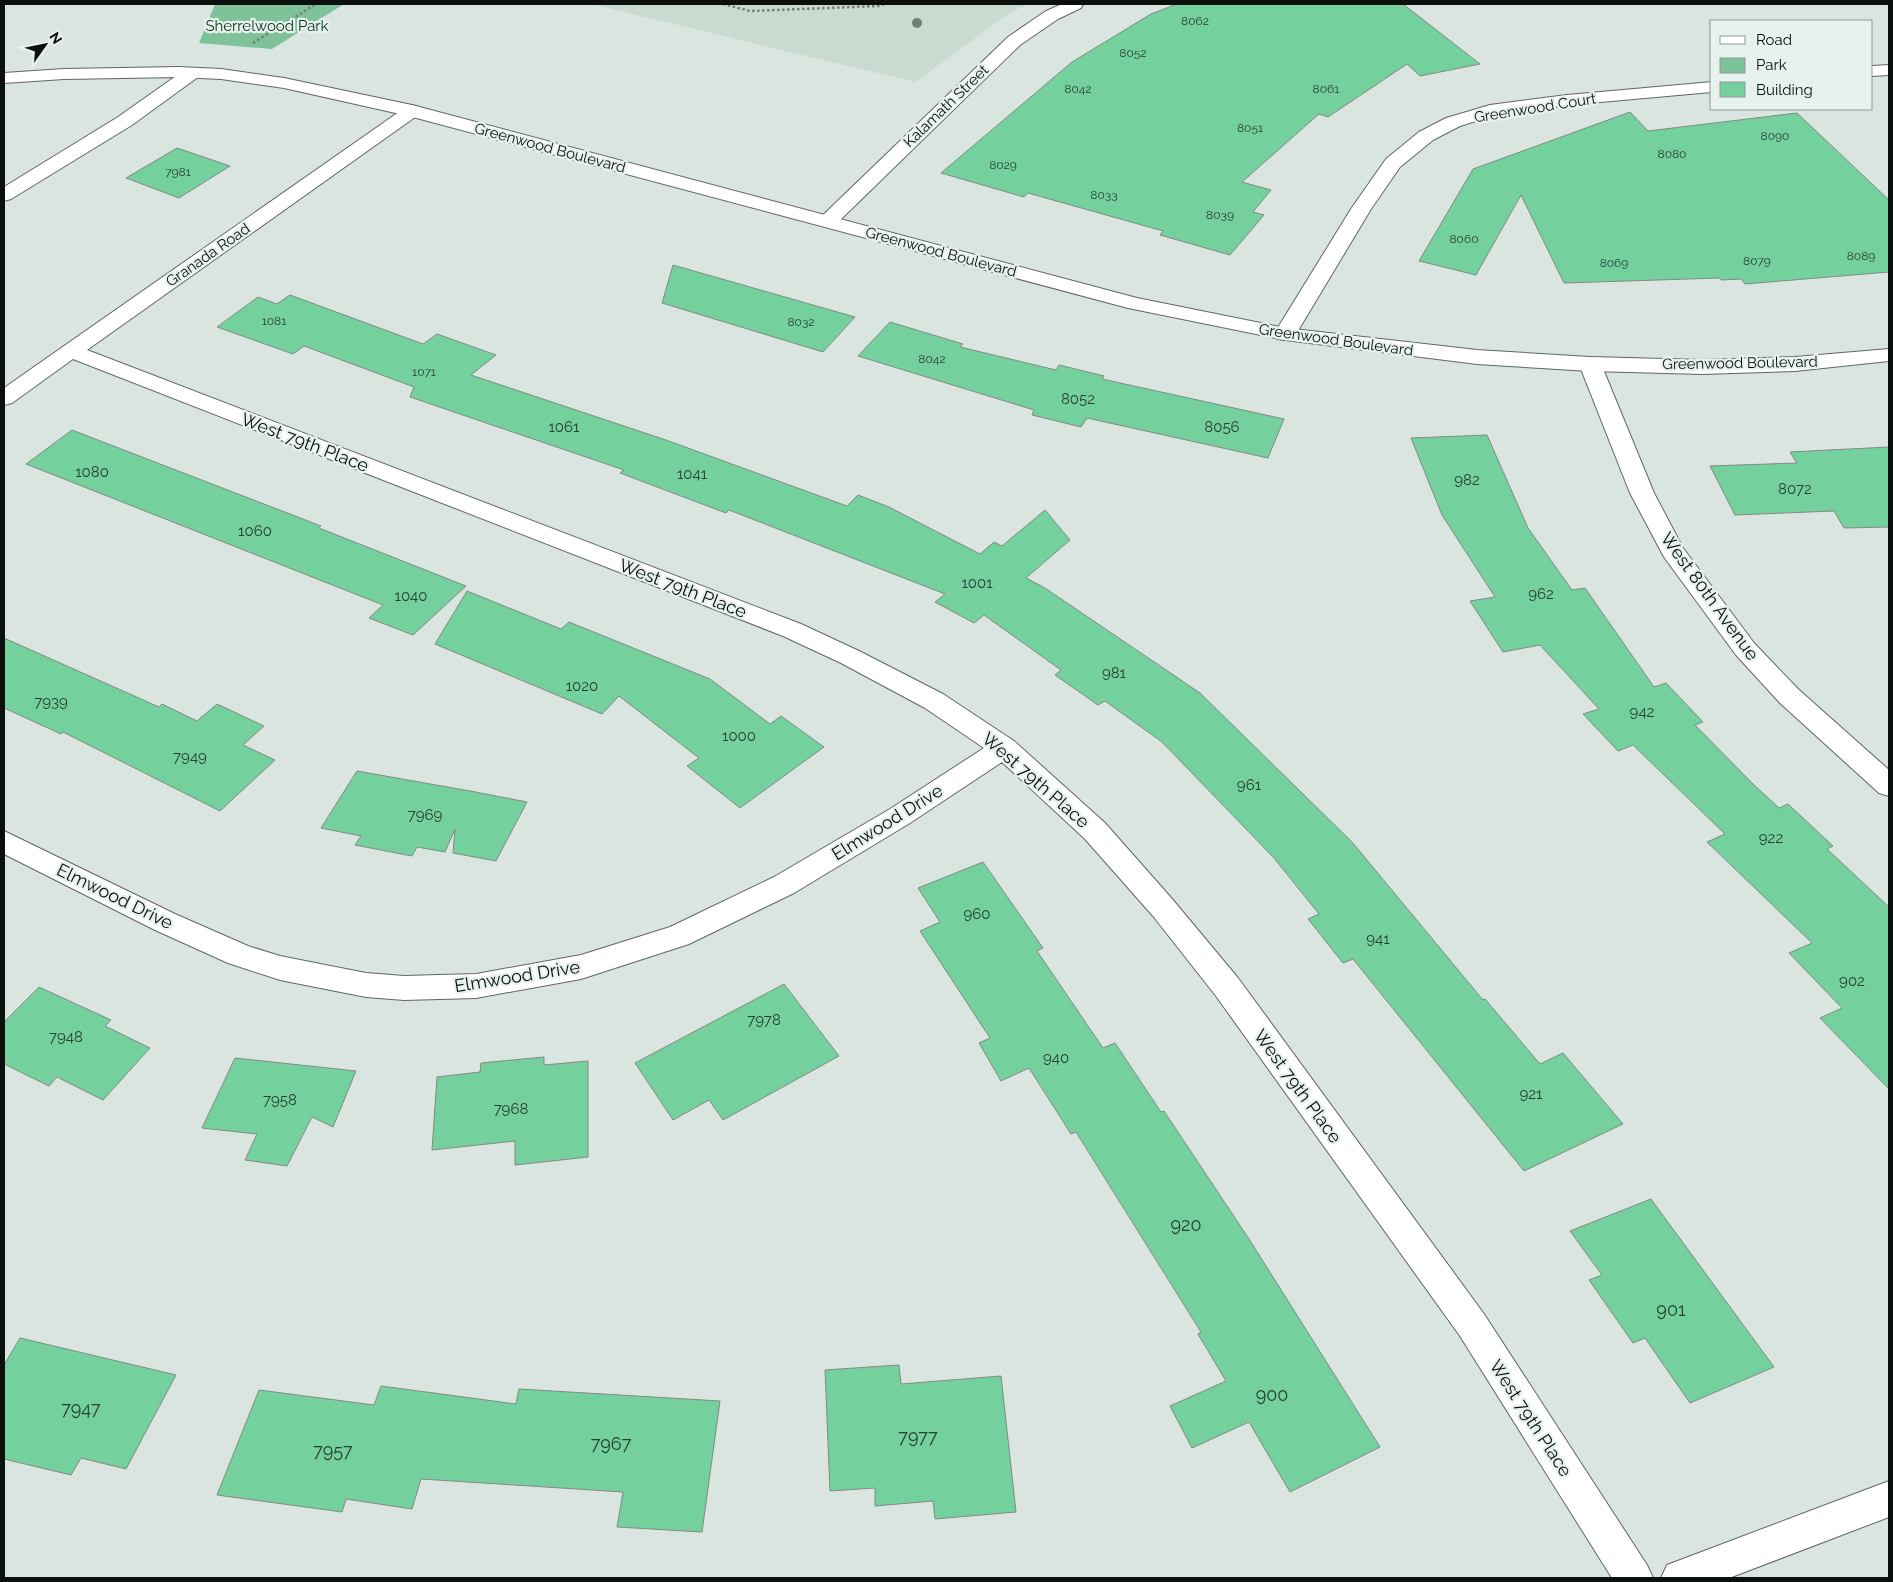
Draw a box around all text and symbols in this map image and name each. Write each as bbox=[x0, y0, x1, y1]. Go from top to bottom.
house number: 8062 bbox=[1181, 14, 1209, 28]
park label: Sherrelwood Park bbox=[205, 17, 329, 35]
north arrow bbox=[20, 20, 70, 70]
legend bbox=[1710, 20, 1873, 110]
text: N bbox=[46, 29, 66, 47]
text: Road bbox=[1756, 31, 1792, 49]
house number: 8052 bbox=[1119, 46, 1147, 60]
text: Park bbox=[1756, 56, 1787, 74]
street label: Kalamath Street bbox=[900, 61, 992, 151]
text: Building bbox=[1756, 81, 1813, 99]
house number: 8042 bbox=[1064, 82, 1092, 96]
house number: 8061 bbox=[1313, 82, 1339, 96]
street label: Greenwood Court bbox=[1473, 89, 1597, 127]
street label: Greenwood Boulevard bbox=[472, 119, 628, 177]
house number: 8051 bbox=[1237, 121, 1263, 135]
house number: 8090 bbox=[1761, 129, 1789, 143]
house number: 8080 bbox=[1658, 147, 1686, 161]
house number: 8029 bbox=[989, 158, 1017, 172]
house number: 7981 bbox=[165, 165, 191, 179]
house number: 8033 bbox=[1090, 188, 1118, 202]
house number: 8039 bbox=[1206, 208, 1234, 222]
street label: Granada Road bbox=[163, 219, 253, 291]
street label: Greenwood Boulevard bbox=[863, 223, 1019, 281]
house number: 8060 bbox=[1449, 232, 1479, 246]
house number: 8089 bbox=[1847, 249, 1875, 263]
house number: 8079 bbox=[1743, 254, 1771, 268]
house number: 8069 bbox=[1600, 256, 1628, 270]
house number: 1081 bbox=[262, 314, 286, 328]
house number: 8032 bbox=[787, 315, 815, 329]
street label: Greenwood Boulevard bbox=[1258, 320, 1414, 360]
house number: 8042 bbox=[918, 352, 946, 366]
street label: Greenwood Boulevard bbox=[1662, 353, 1818, 373]
house number: 1071 bbox=[412, 365, 436, 379]
house number: 8052 bbox=[1061, 390, 1095, 408]
street label: West 79th Place bbox=[238, 408, 372, 476]
house number: 1061 bbox=[548, 418, 580, 436]
house number: 8056 bbox=[1204, 418, 1240, 436]
house number: 1080 bbox=[75, 463, 109, 481]
house number: 1041 bbox=[677, 465, 708, 483]
house number: 982 bbox=[1454, 471, 1480, 489]
house number: 8072 bbox=[1778, 480, 1812, 498]
house number: 1060 bbox=[238, 522, 272, 540]
street label: West 80th Avenue bbox=[1657, 528, 1764, 664]
street label: West 79th Place bbox=[616, 554, 750, 622]
house number: 1001 bbox=[961, 574, 993, 592]
house number: 962 bbox=[1528, 585, 1554, 603]
house number: 1040 bbox=[395, 587, 427, 605]
house number: 981 bbox=[1102, 664, 1127, 682]
house number: 1020 bbox=[566, 677, 598, 695]
house number: 7939 bbox=[34, 693, 68, 711]
house number: 942 bbox=[1630, 703, 1655, 721]
house number: 1000 bbox=[722, 727, 756, 745]
street label: West 79th Place bbox=[978, 728, 1094, 832]
house number: 7949 bbox=[173, 748, 207, 766]
house number: 961 bbox=[1237, 776, 1262, 794]
street label: Elmwood Drive bbox=[828, 779, 947, 864]
house number: 7969 bbox=[408, 806, 443, 824]
house number: 922 bbox=[1759, 829, 1783, 847]
street label: Elmwood Drive bbox=[53, 859, 177, 933]
house number: 960 bbox=[963, 905, 991, 923]
house number: 941 bbox=[1366, 930, 1390, 948]
street label: Elmwood Drive bbox=[453, 956, 582, 996]
house number: 902 bbox=[1839, 972, 1865, 990]
house number: 7978 bbox=[747, 1011, 781, 1029]
street label: West 79th Place bbox=[1250, 1025, 1346, 1147]
house number: 7948 bbox=[49, 1028, 83, 1046]
house number: 940 bbox=[1043, 1049, 1069, 1067]
house number: 921 bbox=[1519, 1085, 1543, 1103]
house number: 7958 bbox=[263, 1091, 297, 1109]
house number: 7968 bbox=[494, 1100, 528, 1118]
house number: 920 bbox=[1171, 1214, 1201, 1235]
house number: 901 bbox=[1656, 1299, 1686, 1320]
street label: West 79th Place bbox=[1485, 1356, 1577, 1481]
house number: 900 bbox=[1256, 1384, 1288, 1405]
house number: 7947 bbox=[61, 1398, 101, 1419]
house number: 7977 bbox=[898, 1426, 938, 1447]
house number: 7967 bbox=[591, 1433, 632, 1454]
house number: 7957 bbox=[313, 1440, 353, 1461]

